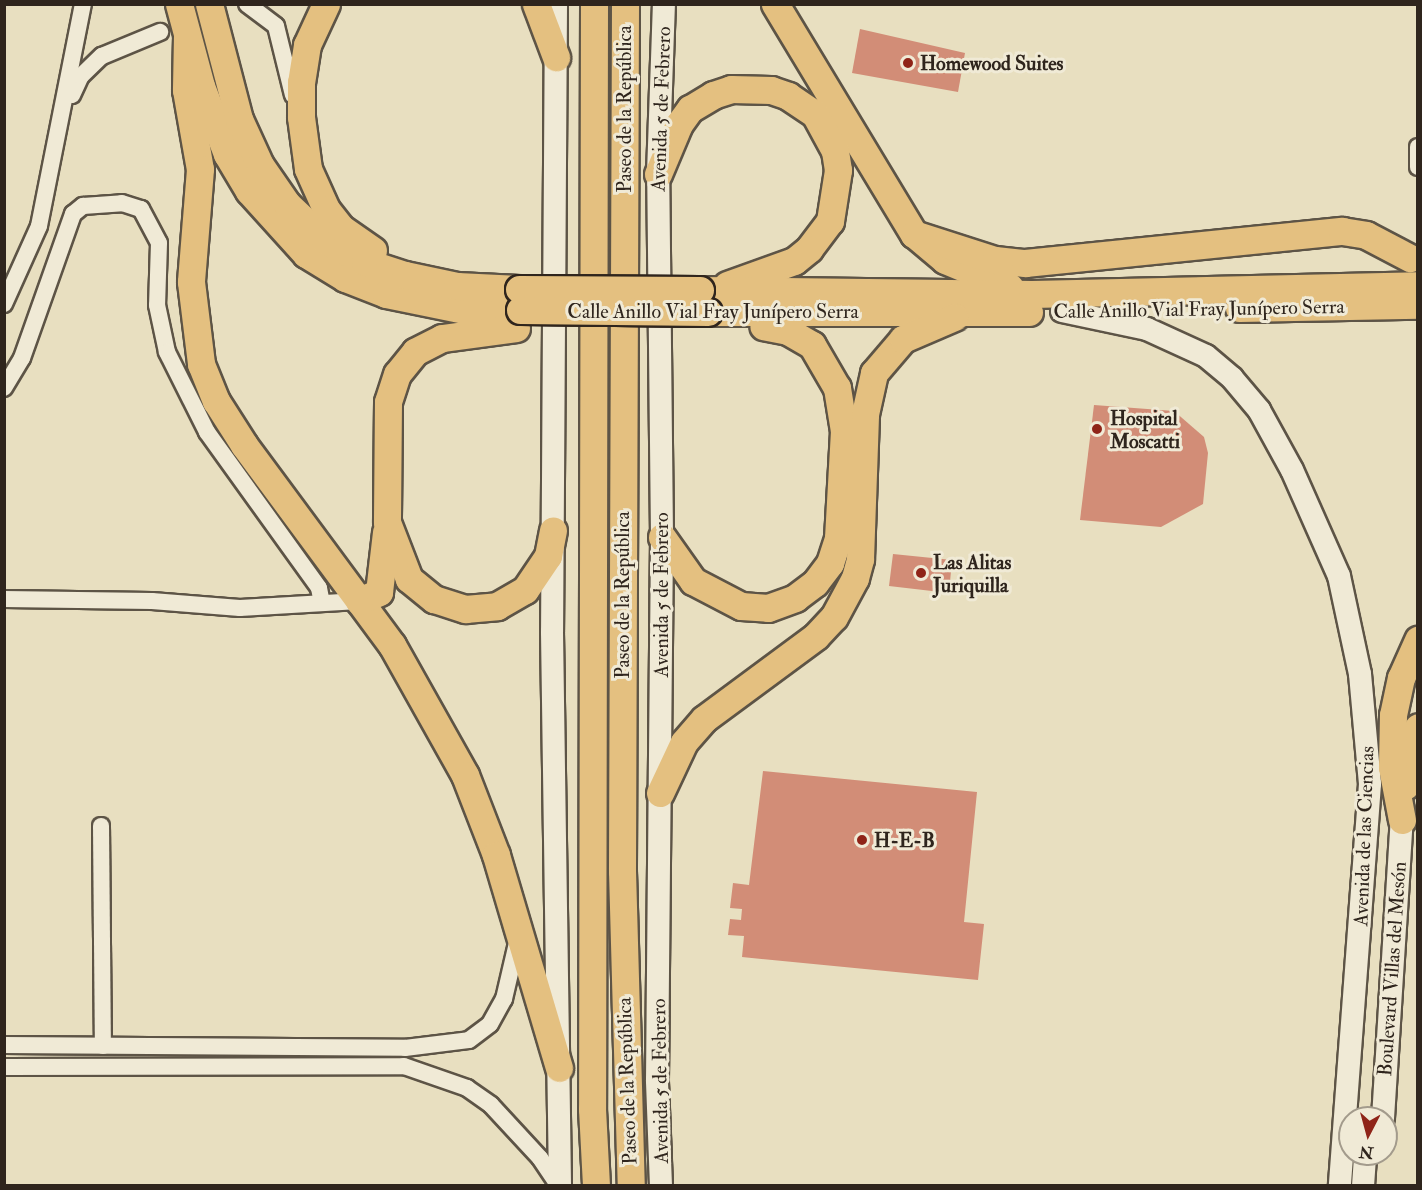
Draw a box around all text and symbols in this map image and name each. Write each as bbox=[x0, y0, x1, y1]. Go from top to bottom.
street label: Paseo de la República bbox=[612, 25, 636, 193]
street label: Avenida 5 de Febrero bbox=[646, 26, 676, 192]
place label: Homewood Suites bbox=[920, 51, 1063, 75]
marker: Homewood Suites bbox=[901, 56, 915, 70]
street label: Calle Anillo Vial Fray Junípero Serra bbox=[1053, 294, 1345, 324]
street label: Calle Anillo Vial Fray Junípero Serra bbox=[567, 299, 859, 323]
place label: Hospital Moscatti bbox=[1110, 406, 1180, 453]
marker: Hospital Moscatti bbox=[1088, 420, 1106, 438]
street label: Paseo de la República bbox=[610, 511, 634, 679]
street label: Avenida 5 de Febrero bbox=[649, 512, 673, 678]
place label: Las Alitas Juriquilla bbox=[933, 550, 1011, 597]
marker: Las Alitas Juriquilla bbox=[914, 566, 928, 580]
street label: Avenida de las Ciencias bbox=[1349, 745, 1379, 927]
place label: H-E-B bbox=[874, 828, 935, 852]
marker: H-E-B bbox=[855, 833, 869, 847]
street label: Boulevard Villas del Mesón bbox=[1373, 861, 1411, 1077]
street label: Paseo de la República bbox=[612, 997, 642, 1165]
street label: Avenida 5 de Febrero bbox=[647, 998, 673, 1164]
north arrow bbox=[1338, 1106, 1398, 1166]
text: N bbox=[1358, 1141, 1375, 1163]

